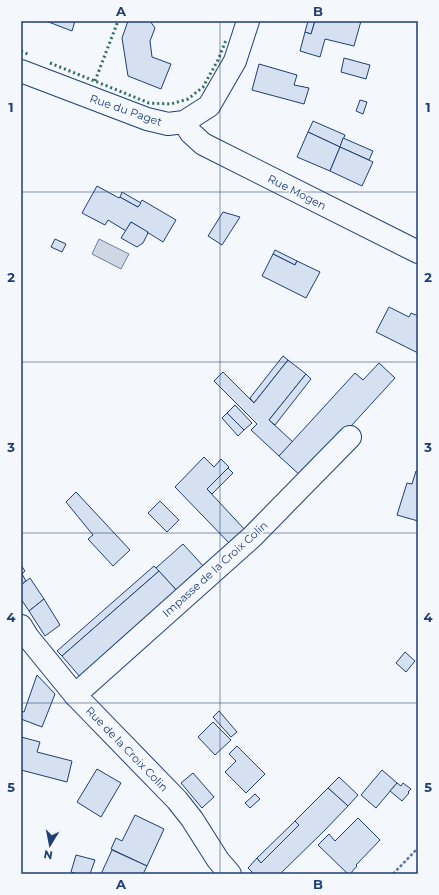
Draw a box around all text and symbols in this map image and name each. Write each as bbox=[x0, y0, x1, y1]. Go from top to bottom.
text: A bbox=[115, 3, 127, 19]
text: B bbox=[313, 3, 323, 19]
street label: Rue du Paget bbox=[88, 91, 164, 129]
text: 1 bbox=[8, 99, 14, 115]
text: 1 bbox=[425, 99, 431, 115]
street label: Rue Mogen bbox=[265, 171, 329, 213]
text: 2 bbox=[7, 269, 15, 285]
text: 2 bbox=[424, 269, 432, 285]
text: 3 bbox=[6, 439, 15, 455]
text: 3 bbox=[423, 439, 432, 455]
street label: Impasse de la Croix Colin bbox=[159, 518, 271, 620]
text: 4 bbox=[7, 609, 16, 625]
text: 4 bbox=[424, 609, 433, 625]
street label: Rue de la Croix Colin bbox=[83, 704, 171, 794]
text: 5 bbox=[7, 779, 15, 795]
text: 5 bbox=[424, 779, 432, 795]
north arrow bbox=[30, 825, 70, 865]
text: N bbox=[43, 847, 54, 863]
text: A bbox=[115, 876, 127, 892]
text: B bbox=[313, 876, 323, 892]

